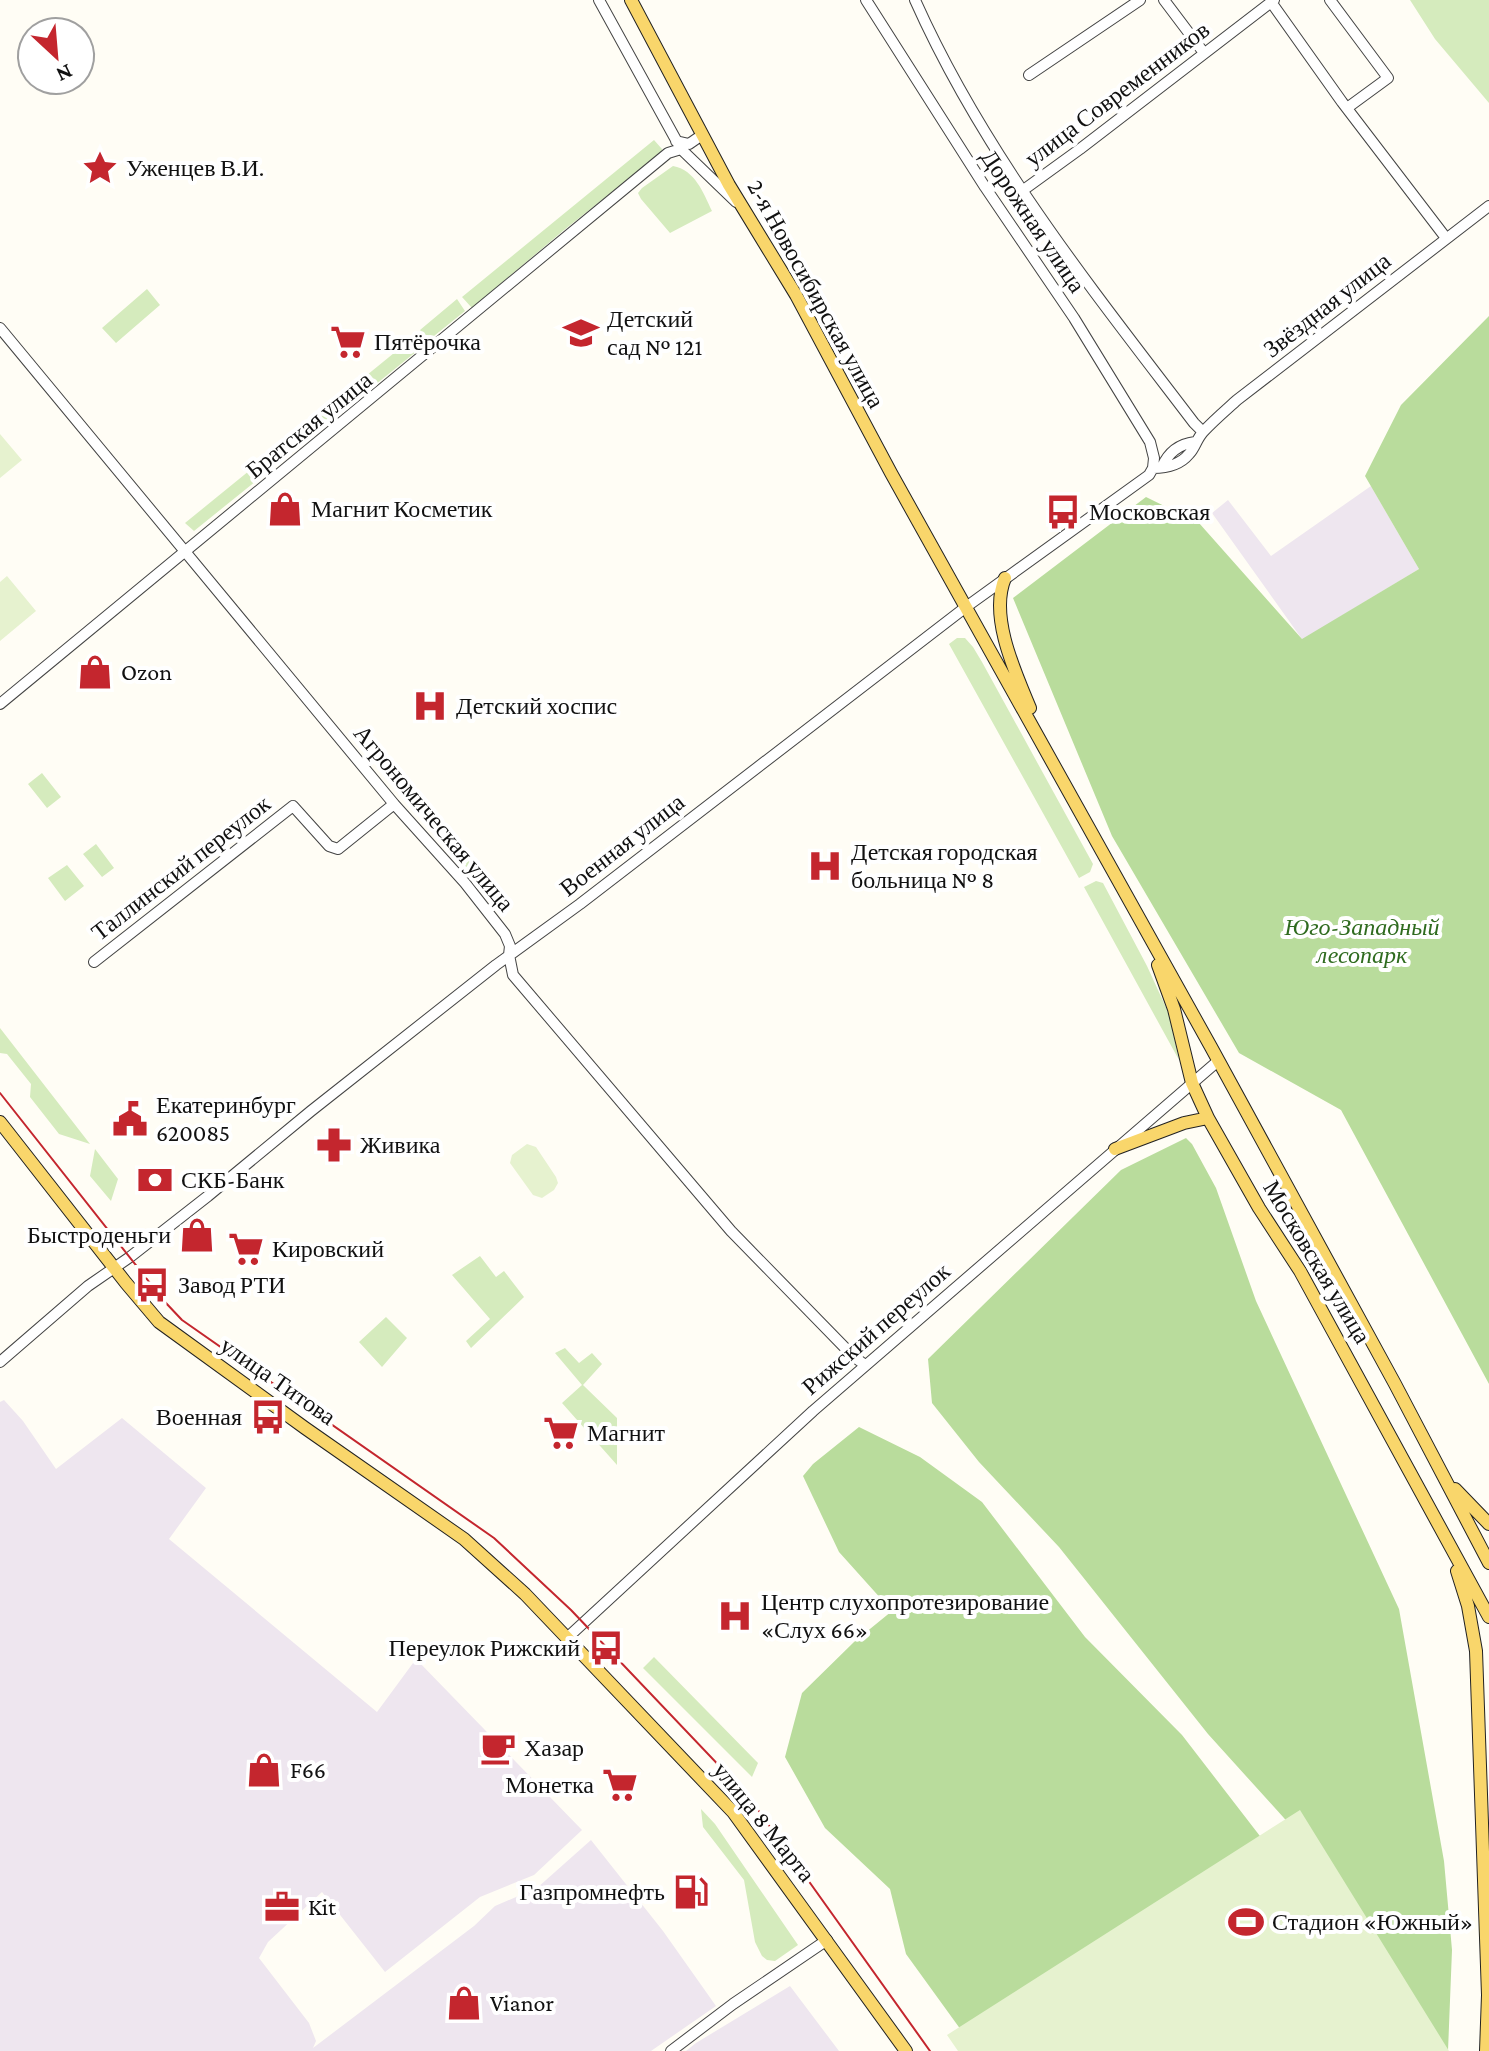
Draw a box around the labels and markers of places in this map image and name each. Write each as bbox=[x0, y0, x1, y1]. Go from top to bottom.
place icon: Уженцев В.И. bbox=[81, 149, 119, 187]
place label: Уженцев В.И. bbox=[126, 154, 264, 181]
place label: Детский сад № 121 bbox=[607, 305, 702, 360]
school or university icon: Детский сад № 121 bbox=[562, 314, 600, 352]
supermarket icon: Пятёрочка bbox=[329, 323, 367, 361]
place label: Пятёрочка bbox=[374, 328, 481, 355]
shop icon: Магнит Косметик bbox=[266, 490, 304, 528]
bus stop icon: Московская bbox=[1044, 493, 1082, 531]
place label: Магнит Косметик bbox=[311, 495, 493, 522]
place label: Московская bbox=[1089, 498, 1210, 525]
shop icon: Ozon bbox=[76, 653, 114, 691]
place label: Ozon bbox=[121, 658, 172, 685]
hospital icon: Детский хоспис bbox=[411, 687, 449, 725]
place label: Детский хоспис bbox=[456, 692, 617, 719]
place label: Детская городская больница № 8 bbox=[851, 838, 1038, 893]
hospital icon: Детская городская больница № 8 bbox=[806, 847, 844, 885]
place label: Екатеринбург 620085 bbox=[156, 1091, 296, 1146]
public building icon: Екатеринбург 620085 bbox=[111, 1100, 149, 1138]
pharmacy icon: Живика bbox=[315, 1126, 353, 1164]
place label: Живика bbox=[360, 1131, 441, 1158]
bank icon: СКБ-Банк bbox=[136, 1161, 174, 1199]
place label: СКБ-Банк bbox=[181, 1166, 285, 1193]
shop icon: Быстроденьги bbox=[178, 1216, 216, 1254]
place label: Быстроденьги bbox=[27, 1221, 171, 1248]
supermarket icon: Кировский bbox=[227, 1230, 265, 1268]
place label: Кировский bbox=[272, 1235, 384, 1262]
bus stop icon: Завод РТИ bbox=[133, 1266, 171, 1304]
place label: Завод РТИ bbox=[178, 1271, 286, 1298]
bus stop icon: Военная bbox=[249, 1398, 287, 1436]
place label: Военная bbox=[156, 1403, 242, 1430]
supermarket icon: Магнит bbox=[542, 1414, 580, 1452]
place label: Магнит bbox=[587, 1419, 666, 1446]
place label: Центр слухопротезирование «Слух 66» bbox=[761, 1588, 1049, 1643]
hospital icon: Центр слухопротезирование «Слух 66» bbox=[716, 1597, 754, 1635]
bus stop icon: Переулок Рижский bbox=[587, 1629, 625, 1667]
place label: Переулок Рижский bbox=[389, 1634, 580, 1661]
cafe icon: Хазар bbox=[479, 1729, 517, 1767]
place label: Хазар bbox=[524, 1734, 584, 1761]
shop icon: F66 bbox=[245, 1751, 283, 1789]
place label: F66 bbox=[290, 1756, 326, 1783]
supermarket icon: Монетка bbox=[601, 1766, 639, 1804]
place label: Монетка bbox=[505, 1771, 594, 1798]
fuel station icon: Газпромнефть bbox=[672, 1873, 710, 1911]
place label: Газпромнефть bbox=[519, 1878, 665, 1905]
office icon: Kit bbox=[263, 1888, 301, 1926]
place label: Kit bbox=[308, 1893, 337, 1920]
sports icon: Стадион «Южный» bbox=[1227, 1903, 1265, 1941]
place label: Стадион «Южный» bbox=[1272, 1908, 1473, 1935]
shop icon: Vianor bbox=[445, 1984, 483, 2022]
place label: Vianor bbox=[490, 1989, 555, 2016]

